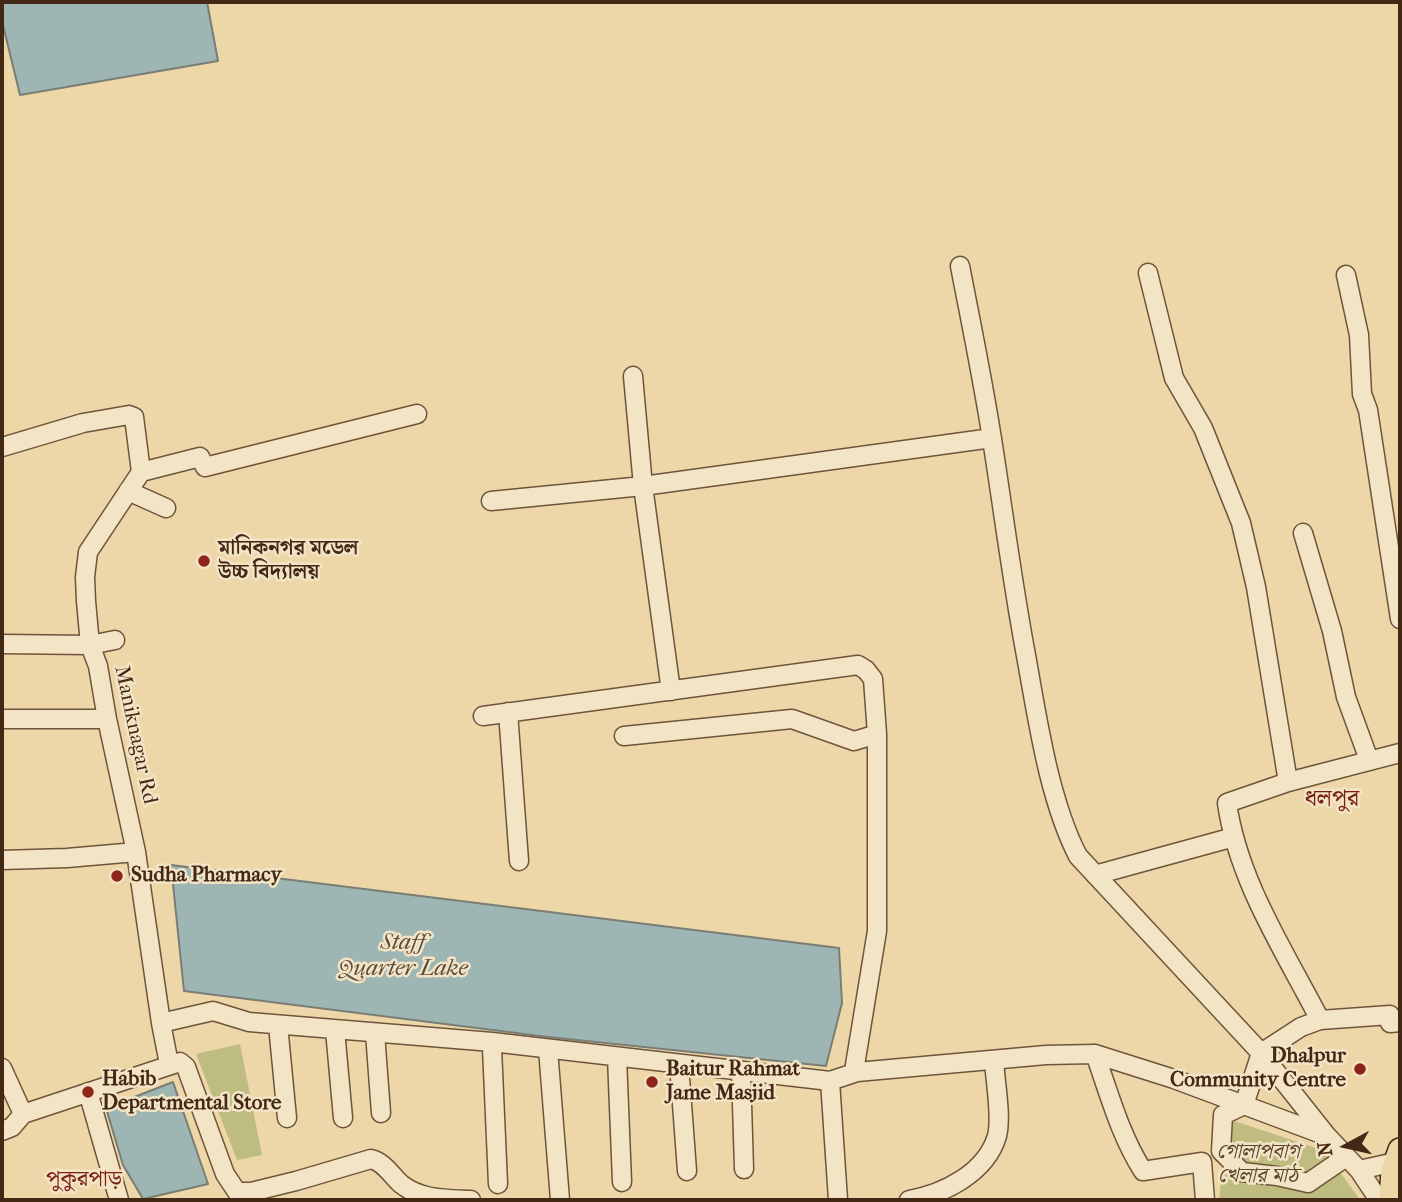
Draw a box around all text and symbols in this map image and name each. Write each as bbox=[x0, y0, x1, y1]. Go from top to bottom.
place label: মানিকনগর মডেল উচ্চ বিদ্যালয় bbox=[218, 536, 358, 586]
marker: মানিকনগর মডেল উচ্চ বিদ্যালয় bbox=[196, 553, 212, 569]
street label: Maniknagar Rd bbox=[108, 663, 162, 807]
district label: ধলপুর bbox=[1305, 786, 1359, 814]
place label: Sudha Pharmacy bbox=[131, 863, 282, 889]
marker: Sudha Pharmacy bbox=[109, 868, 125, 884]
water label: Staff Quarter Lake bbox=[338, 929, 468, 983]
place label: Dhalpur Community Centre bbox=[1170, 1044, 1346, 1094]
place label: Baitur Rahmat Jame Masjid bbox=[666, 1057, 800, 1107]
marker: Dhalpur Community Centre bbox=[1352, 1061, 1368, 1077]
place label: Habib Departmental Store bbox=[102, 1067, 281, 1117]
marker: Baitur Rahmat Jame Masjid bbox=[644, 1074, 660, 1090]
marker: Habib Departmental Store bbox=[80, 1084, 96, 1100]
north arrow bbox=[1311, 1111, 1381, 1181]
park label: গোলাপবাগ খেলার মাঠ bbox=[1216, 1140, 1300, 1190]
text: N bbox=[1313, 1140, 1337, 1158]
district label: পুকুরপাড় bbox=[46, 1166, 122, 1194]

